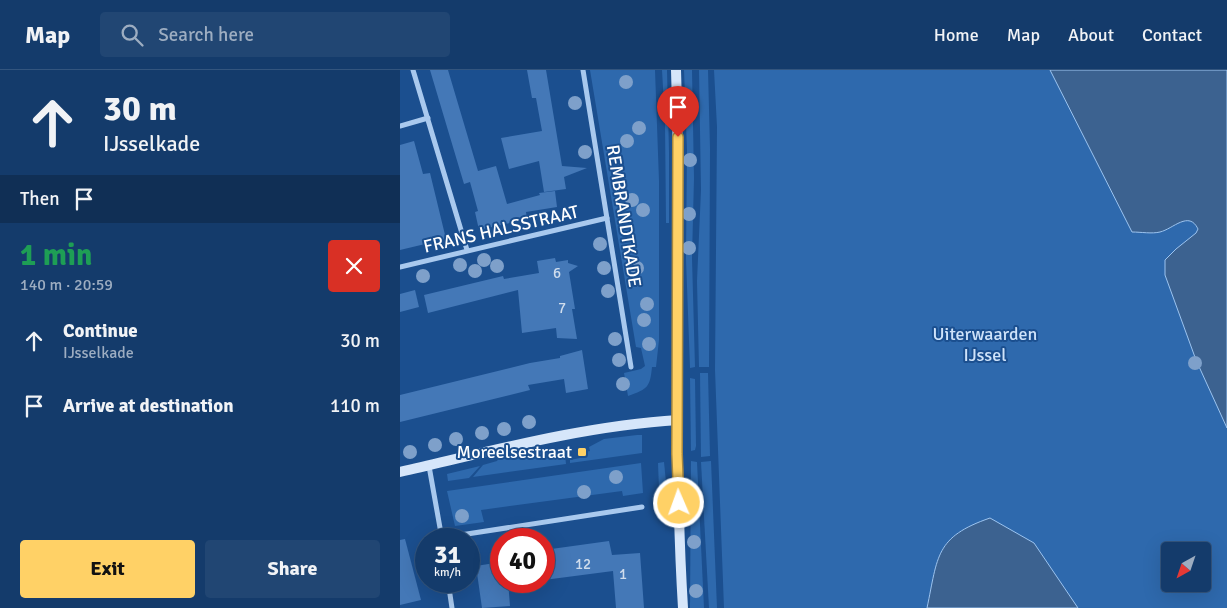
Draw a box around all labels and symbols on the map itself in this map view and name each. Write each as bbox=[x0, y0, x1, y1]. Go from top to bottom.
pin bbox=[657, 86, 699, 137]
street label: REMBRANDTKADE bbox=[602, 143, 646, 289]
street label: FRANS HALSSTRAAT bbox=[421, 200, 581, 258]
house number: 6 bbox=[553, 264, 561, 282]
house number: 7 bbox=[558, 299, 566, 317]
park label: Uiterwaarden IJssel bbox=[933, 323, 1037, 366]
place label: Moreelsestraat bbox=[457, 441, 572, 463]
marker: Moreelsestraat bbox=[576, 446, 588, 458]
position arrow bbox=[652, 476, 704, 528]
speed limit sign: 40 bbox=[490, 528, 555, 593]
north arrow bbox=[1161, 542, 1211, 592]
house number: 12 bbox=[575, 555, 591, 573]
house number: 1 bbox=[619, 565, 627, 583]

